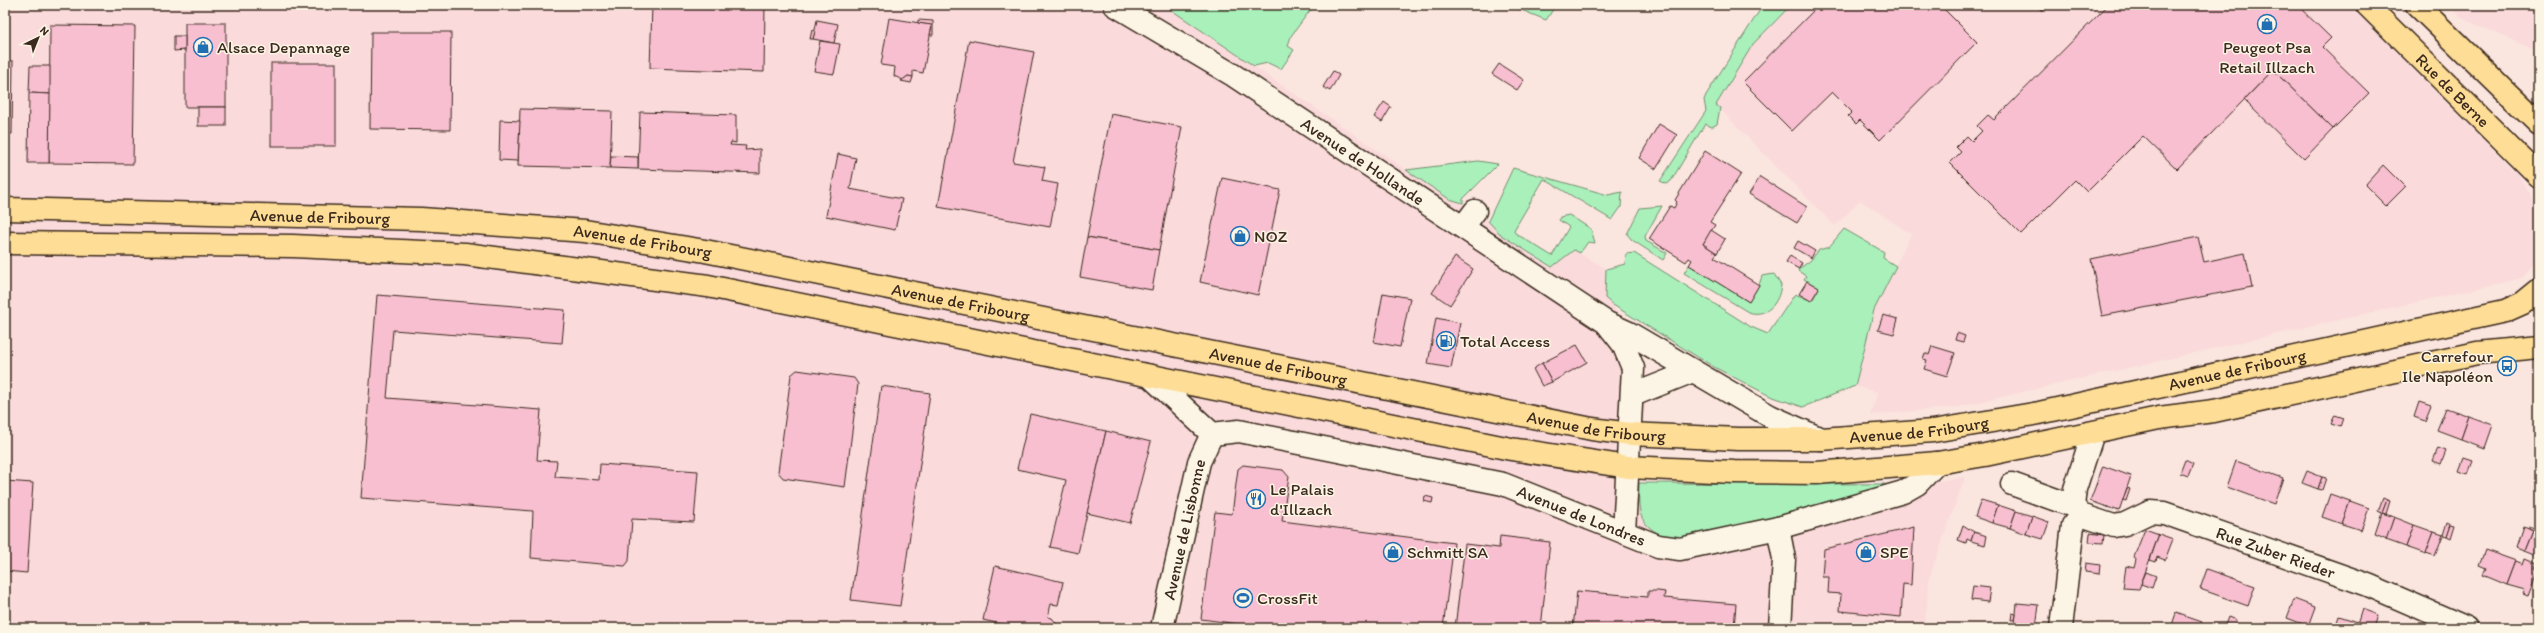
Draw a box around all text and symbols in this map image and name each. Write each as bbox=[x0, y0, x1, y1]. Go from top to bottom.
shop icon: Peugeot Psa Retail Illzach bbox=[2256, 13, 2278, 35]
north arrow bbox=[18, 18, 58, 58]
text: N bbox=[37, 24, 52, 38]
shop icon: Alsace Depannage bbox=[192, 36, 214, 58]
place label: Alsace Depannage bbox=[217, 37, 350, 57]
place label: Peugeot Psa Retail Illzach bbox=[2219, 37, 2316, 77]
street label: Rue de Berne bbox=[2412, 49, 2494, 131]
street label: Avenue de Hollande bbox=[1297, 113, 1428, 209]
street label: Avenue de Fribourg bbox=[250, 205, 391, 228]
street label: Avenue de Fribourg bbox=[573, 220, 714, 262]
shop icon: NOZ bbox=[1229, 225, 1251, 247]
place label: NOZ bbox=[1254, 226, 1288, 246]
street label: Avenue de Fribourg bbox=[890, 279, 1032, 326]
fuel station icon: Total Access bbox=[1435, 330, 1457, 352]
place label: Total Access bbox=[1460, 331, 1550, 351]
street label: Avenue de Fribourg bbox=[1208, 342, 1349, 390]
street label: Avenue de Fribourg bbox=[2167, 345, 2308, 394]
place label: Carrefour Ile Napoléon bbox=[2402, 346, 2493, 386]
bus stop icon: Carrefour Ile Napoléon bbox=[2496, 355, 2518, 377]
street label: Avenue de Fribourg bbox=[1525, 406, 1667, 446]
street label: Avenue de Fribourg bbox=[1849, 412, 1991, 447]
street label: Avenue de Lisbonne bbox=[1159, 457, 1209, 602]
place label: Le Palais d'Illzach bbox=[1270, 479, 1334, 519]
street label: Avenue de Londres bbox=[1514, 481, 1649, 550]
restaurant icon: Le Palais d'Illzach bbox=[1245, 488, 1267, 510]
street label: Rue Zuber Rieder bbox=[2213, 522, 2338, 583]
shop icon: Schmitt SA bbox=[1382, 541, 1404, 563]
shop icon: SPE bbox=[1855, 541, 1877, 563]
place label: Schmitt SA bbox=[1407, 542, 1488, 562]
place label: SPE bbox=[1880, 542, 1909, 562]
sports icon: CrossFit bbox=[1232, 587, 1254, 609]
place label: CrossFit bbox=[1257, 588, 1318, 608]

